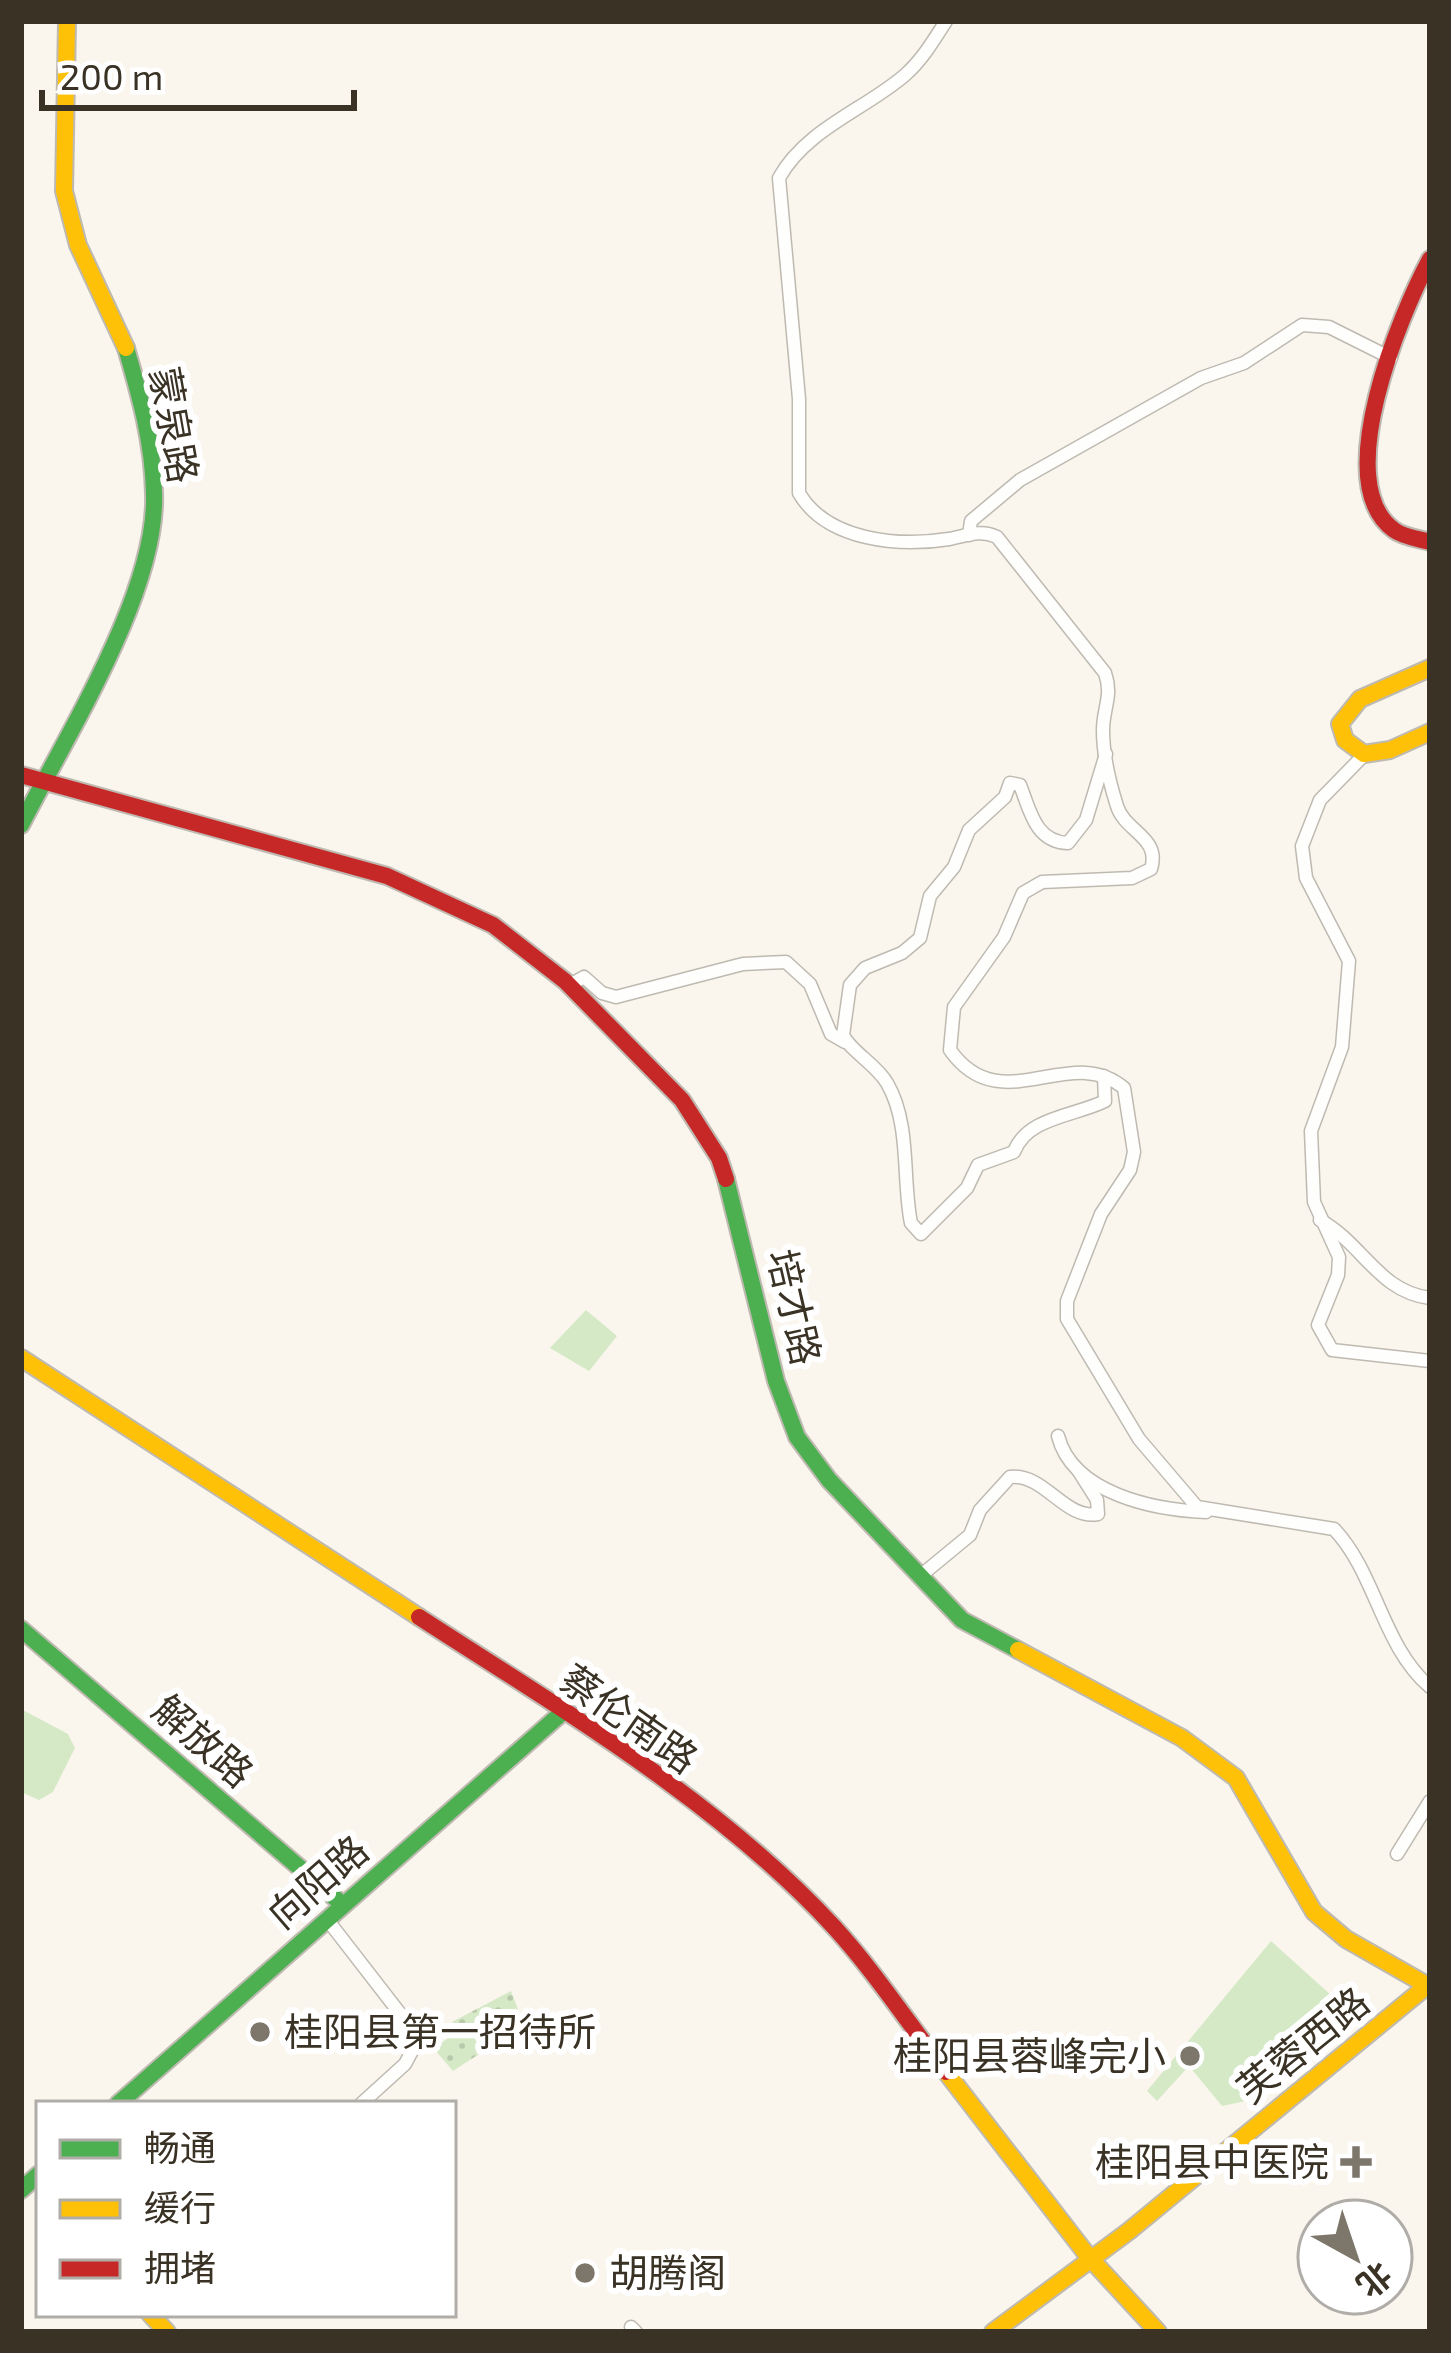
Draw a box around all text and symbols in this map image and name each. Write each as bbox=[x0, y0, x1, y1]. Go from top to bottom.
scale bar bbox=[42, 36, 354, 110]
text: 200 m bbox=[60, 54, 163, 97]
street label: 蒙泉路 bbox=[142, 363, 209, 486]
street label: 培才路 bbox=[759, 1244, 832, 1369]
street label: 蔡伦南路 bbox=[552, 1654, 707, 1782]
street label: 解放路 bbox=[144, 1684, 264, 1796]
street label: 向阳路 bbox=[257, 1825, 377, 1937]
street label: 芙蓉西路 bbox=[1227, 1976, 1377, 2111]
place label: 桂阳县第一招待所 bbox=[284, 2007, 596, 2054]
marker: 桂阳县第一招待所 bbox=[247, 2019, 273, 2045]
place label: 桂阳县蓉峰完小 bbox=[893, 2031, 1166, 2078]
marker: 桂阳县蓉峰完小 bbox=[1177, 2043, 1203, 2069]
legend bbox=[36, 2101, 456, 2317]
text: 畅通 bbox=[144, 2125, 216, 2168]
place label: 桂阳县中医院 bbox=[1095, 2137, 1329, 2184]
marker: 桂阳县中医院 bbox=[1340, 2146, 1372, 2178]
text: 缓行 bbox=[144, 2185, 216, 2228]
north arrow bbox=[1295, 2197, 1415, 2317]
text: 拥堵 bbox=[144, 2245, 216, 2288]
place label: 胡腾阁 bbox=[609, 2248, 726, 2295]
text: 北 bbox=[1349, 2255, 1400, 2307]
marker: 胡腾阁 bbox=[572, 2260, 598, 2286]

